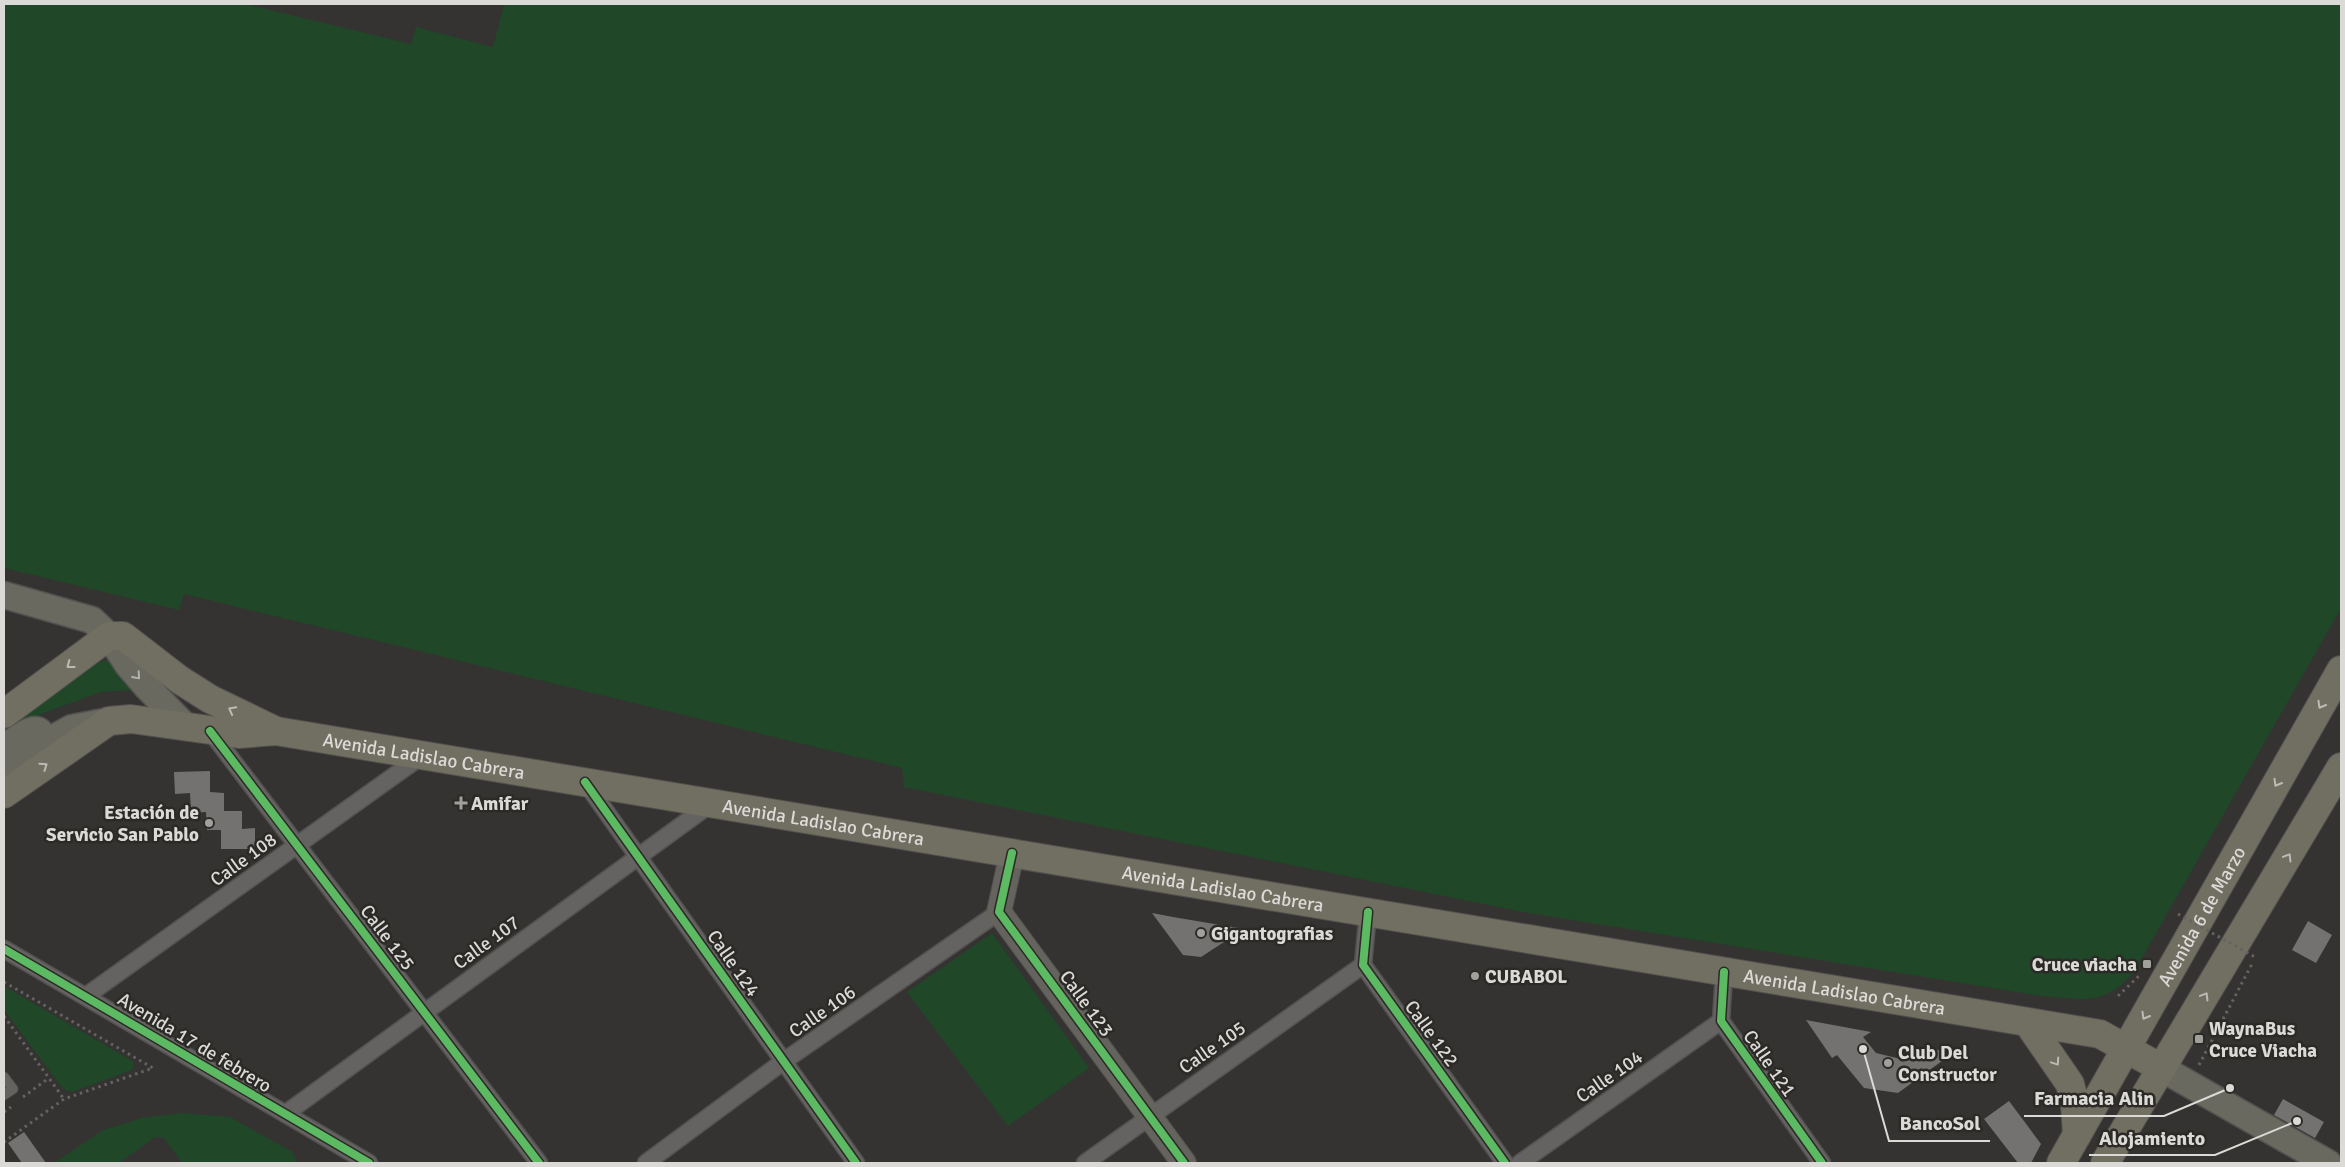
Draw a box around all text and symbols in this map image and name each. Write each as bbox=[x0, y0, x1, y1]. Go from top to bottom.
one-way arrow bbox=[66, 659, 76, 668]
one-way arrow bbox=[131, 670, 140, 679]
one-way arrow bbox=[2317, 700, 2327, 709]
one-way arrow bbox=[228, 706, 237, 716]
street label: Avenida Ladislao Cabrera bbox=[321, 728, 526, 785]
one-way arrow bbox=[38, 763, 48, 772]
one-way arrow bbox=[2273, 778, 2283, 787]
place label: Amifar bbox=[471, 792, 529, 816]
street label: Avenida Ladislao Cabrera bbox=[720, 794, 926, 851]
marker: Amifar bbox=[455, 797, 467, 809]
place label: Estación de Servicio San Pablo bbox=[46, 801, 199, 847]
marker: Estación de Servicio San Pablo bbox=[203, 817, 215, 829]
street label: Calle 108 bbox=[206, 828, 281, 892]
street label: Avenida 6 de Marzo bbox=[2153, 842, 2251, 991]
one-way arrow bbox=[2281, 853, 2291, 862]
street label: Avenida Ladislao Cabrera bbox=[1120, 861, 1326, 918]
street label: Calle 125 bbox=[355, 900, 420, 975]
street label: Calle 107 bbox=[449, 911, 524, 975]
place label: Gigantografias bbox=[1211, 922, 1333, 946]
street label: Calle 124 bbox=[701, 925, 765, 1002]
marker: Gigantografias bbox=[1195, 927, 1207, 939]
place label: Cruce viacha bbox=[2032, 953, 2137, 977]
marker: Cruce viacha bbox=[2141, 958, 2153, 970]
street label: Avenida Ladislao Cabrera bbox=[1741, 964, 1947, 1021]
place label: CUBABOL bbox=[1485, 965, 1567, 989]
street label: Calle 123 bbox=[1054, 966, 1118, 1041]
marker: CUBABOL bbox=[1469, 970, 1481, 982]
street label: Calle 106 bbox=[784, 980, 861, 1044]
street label: Avenida 17 de febrero bbox=[113, 987, 276, 1098]
one-way arrow bbox=[2198, 993, 2208, 1002]
street label: Calle 122 bbox=[1399, 996, 1463, 1071]
one-way arrow bbox=[2141, 1011, 2151, 1020]
street label: Calle 105 bbox=[1174, 1016, 1251, 1080]
place label: WaynaBus Cruce Viacha bbox=[2209, 1017, 2317, 1063]
street label: Calle 121 bbox=[1737, 1025, 1801, 1102]
marker: WaynaBus Cruce Viacha bbox=[2193, 1033, 2205, 1045]
place label: Club Del Constructor bbox=[1898, 1041, 1997, 1087]
street label: Calle 104 bbox=[1571, 1045, 1648, 1109]
marker: Club Del Constructor bbox=[1882, 1057, 1894, 1069]
one-way arrow bbox=[2050, 1057, 2060, 1066]
callout: Farmacia Alin bbox=[2024, 1081, 2164, 1116]
text: Farmacia Alin bbox=[2034, 1086, 2154, 1111]
callout: BancoSol bbox=[1889, 1106, 1990, 1141]
text: BancoSol bbox=[1899, 1111, 1981, 1136]
callout: Alojamiento bbox=[2089, 1120, 2215, 1155]
text: Alojamiento bbox=[2099, 1126, 2205, 1151]

